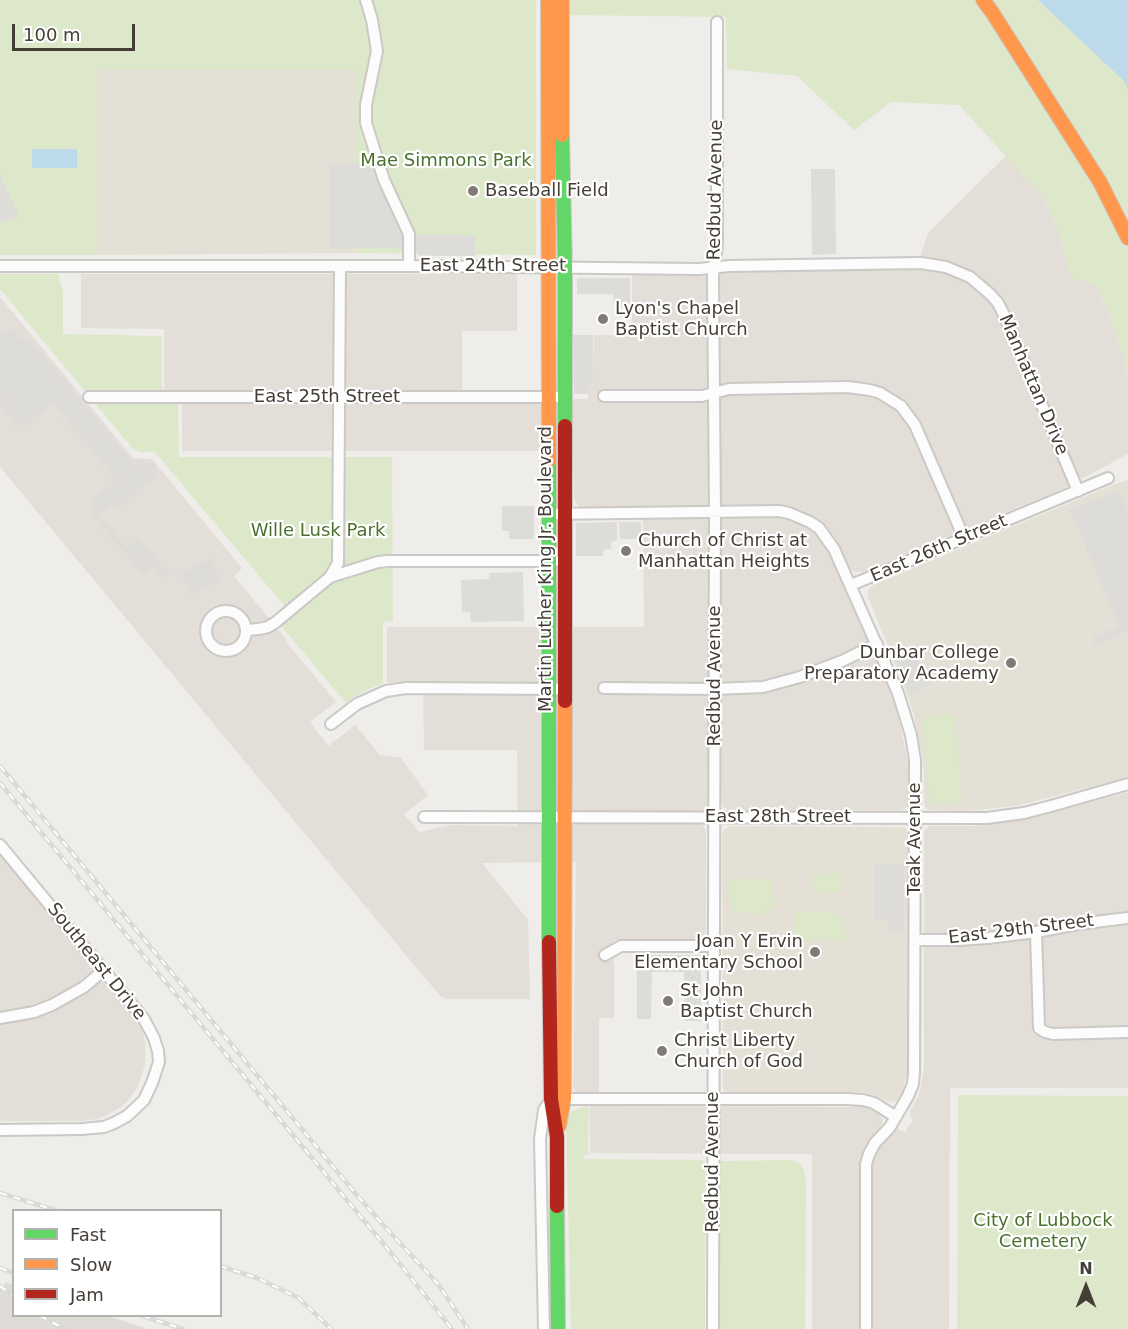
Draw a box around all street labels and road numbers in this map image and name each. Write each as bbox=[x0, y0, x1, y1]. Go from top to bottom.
street label: Redbud Avenue bbox=[704, 119, 728, 261]
street label: East 24th Street bbox=[420, 255, 566, 277]
street label: Manhattan Drive bbox=[994, 311, 1072, 459]
street label: East 25th Street bbox=[254, 386, 400, 408]
street label: Martin Luther King Jr. Boulevard bbox=[535, 426, 557, 712]
street label: East 26th Street bbox=[867, 510, 1011, 588]
street label: Redbud Avenue bbox=[704, 605, 726, 747]
street label: Teak Avenue bbox=[904, 782, 926, 896]
street label: East 28th Street bbox=[705, 806, 851, 828]
street label: Southeast Drive bbox=[42, 899, 150, 1025]
street label: East 29th Street bbox=[947, 910, 1095, 950]
street label: Redbud Avenue bbox=[702, 1091, 724, 1233]

